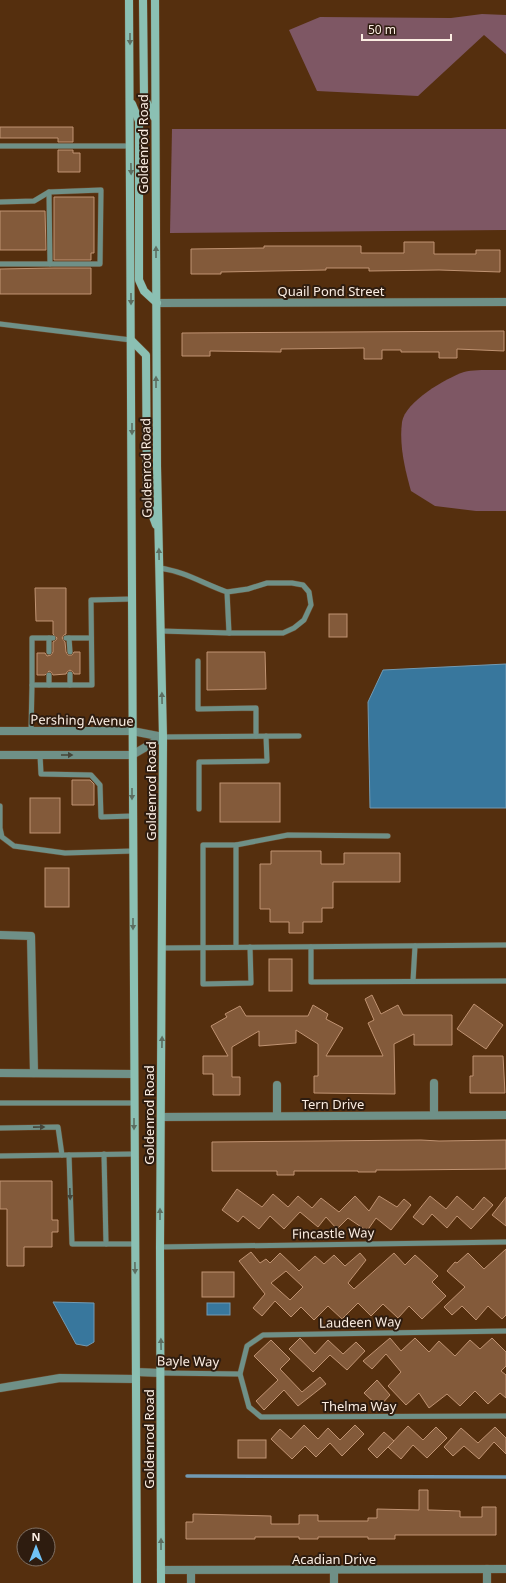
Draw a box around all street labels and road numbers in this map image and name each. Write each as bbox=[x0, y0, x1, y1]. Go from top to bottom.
street label: Goldenrod Road bbox=[134, 94, 152, 194]
street label: Quail Pond Street bbox=[277, 282, 385, 300]
street label: Goldenrod Road bbox=[136, 418, 156, 518]
street label: Pershing Avenue bbox=[30, 710, 134, 730]
street label: Goldenrod Road bbox=[142, 741, 160, 841]
street label: Goldenrod Road bbox=[140, 1065, 158, 1165]
street label: Tern Drive bbox=[302, 1095, 364, 1113]
street label: Fincastle Way bbox=[292, 1223, 375, 1243]
street label: Laudeen Way bbox=[319, 1312, 402, 1332]
street label: Bayle Way bbox=[157, 1351, 220, 1371]
street label: Goldenrod Road bbox=[140, 1389, 158, 1489]
street label: Thelma Way bbox=[322, 1397, 397, 1415]
street label: Acadian Drive bbox=[292, 1550, 376, 1568]

